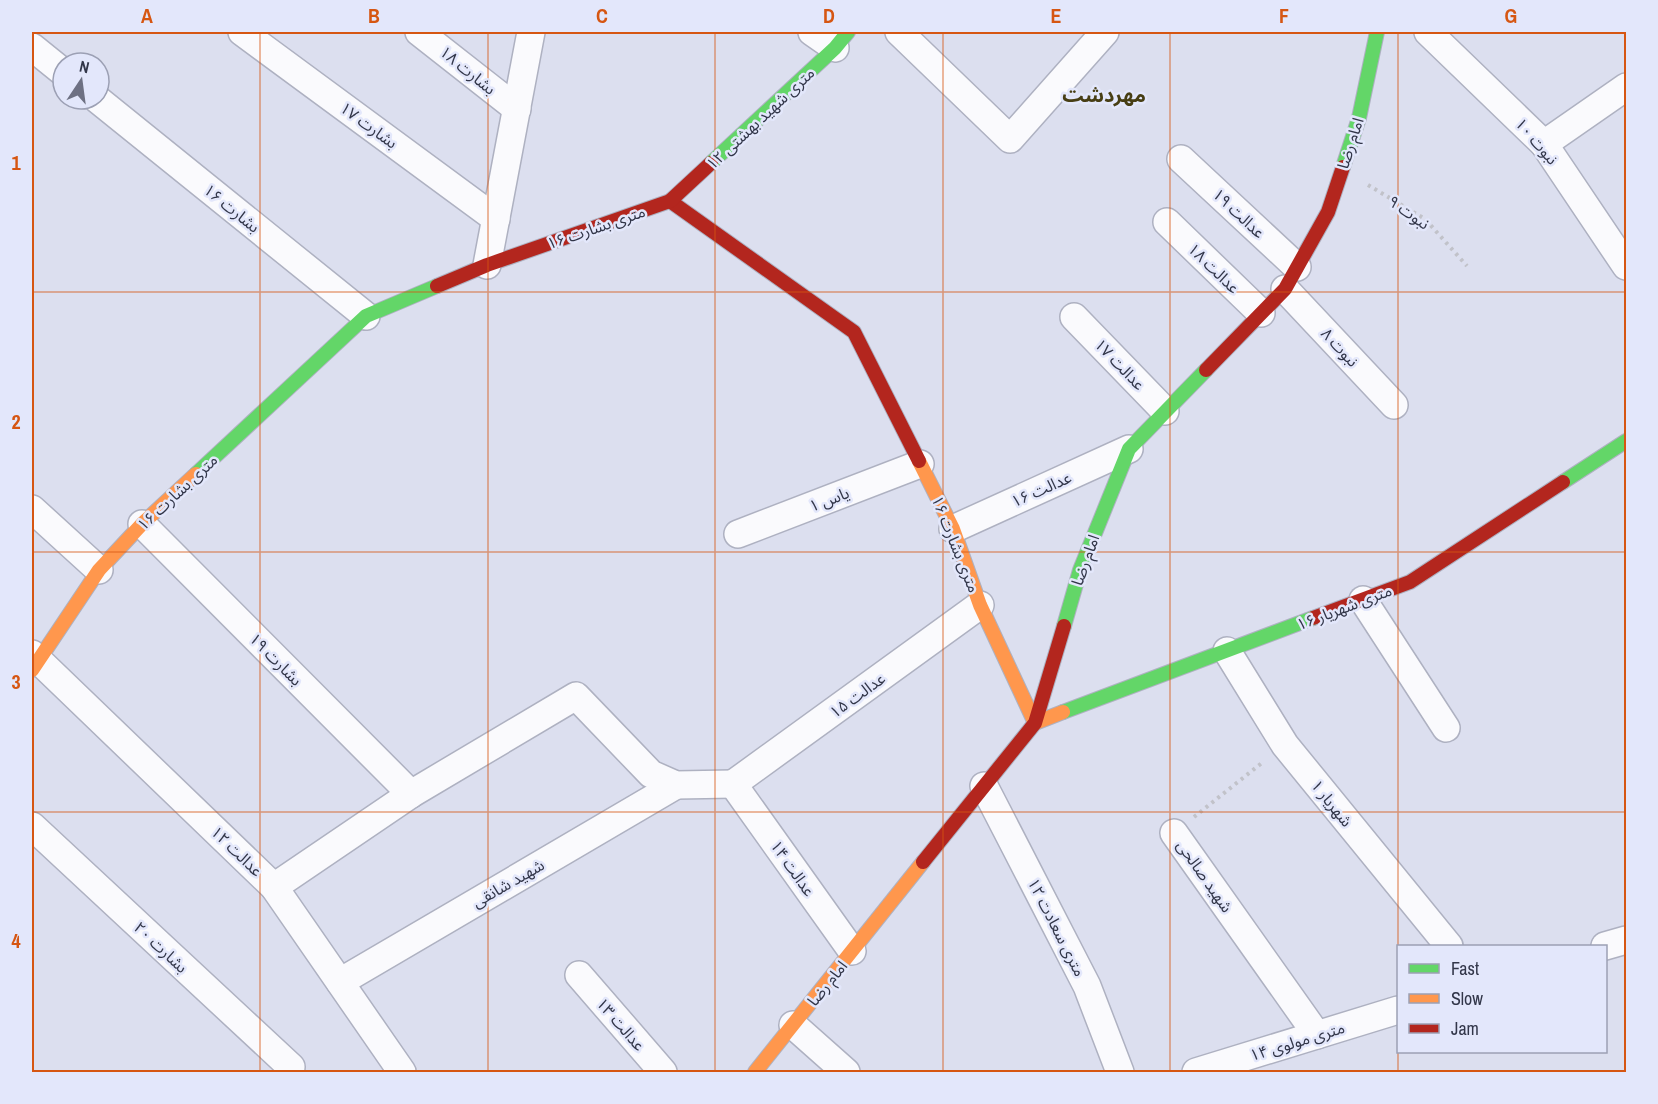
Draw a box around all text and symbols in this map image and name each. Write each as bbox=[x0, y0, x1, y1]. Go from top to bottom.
text: A bbox=[141, 2, 153, 29]
text: B bbox=[368, 2, 380, 29]
text: C bbox=[596, 2, 608, 29]
text: D bbox=[823, 2, 835, 29]
text: E bbox=[1051, 2, 1062, 29]
text: F bbox=[1279, 2, 1289, 29]
text: G bbox=[1505, 2, 1517, 29]
street label: بشارت ۱۸ bbox=[435, 41, 501, 99]
north arrow bbox=[51, 51, 111, 111]
text: N bbox=[77, 55, 91, 78]
street label: ۱۲ متری شهید بهشتی bbox=[701, 62, 819, 174]
district label: مهردشت bbox=[1062, 81, 1146, 108]
street label: بشارت ۱۷ bbox=[336, 97, 402, 153]
street label: نبوت ۱۰ bbox=[1511, 113, 1563, 169]
street label: امام رضا bbox=[1331, 115, 1371, 172]
text: 1 bbox=[11, 149, 21, 176]
street label: بشارت ۱۶ bbox=[199, 179, 265, 237]
street label: عدالت ۱۹ bbox=[1208, 183, 1270, 243]
street label: نبوت ۹ bbox=[1384, 190, 1434, 234]
street label: ۱۶ متری بشارت bbox=[544, 200, 648, 254]
street label: عدالت ۱۸ bbox=[1183, 238, 1245, 298]
street label: نبوت ۸ bbox=[1316, 323, 1364, 371]
street label: عدالت ۱۷ bbox=[1090, 333, 1150, 395]
text: 2 bbox=[11, 408, 21, 435]
street label: ۱۶ متری بشارت bbox=[132, 449, 222, 535]
street label: عدالت ۱۶ bbox=[1007, 466, 1075, 512]
street label: یاس ۱ bbox=[806, 481, 852, 517]
street label: ۱۶ متری بشارت bbox=[927, 492, 985, 596]
street label: امام رضا bbox=[1066, 531, 1106, 589]
street label: ۱۶ متری شهریار bbox=[1293, 579, 1395, 635]
street label: بشارت ۱۹ bbox=[245, 628, 307, 690]
street label: عدالت ۱۵ bbox=[825, 667, 889, 723]
text: 3 bbox=[11, 668, 21, 695]
street label: شهریار ۱ bbox=[1306, 775, 1358, 831]
street label: عدالت ۱۲ bbox=[206, 821, 268, 881]
street label: عدالت ۱۴ bbox=[766, 835, 820, 901]
street label: شهید صالحی bbox=[1172, 835, 1238, 917]
street label: شهید شانقی bbox=[468, 853, 548, 913]
street label: ۱۲ متری سعادت bbox=[1023, 874, 1091, 980]
street label: بشارت ۲۰ bbox=[129, 916, 193, 978]
text: 4 bbox=[11, 927, 21, 954]
legend bbox=[1397, 945, 1607, 1053]
street label: امام رضا bbox=[802, 956, 854, 1012]
text: Fast bbox=[1451, 956, 1479, 981]
text: Slow bbox=[1451, 986, 1483, 1011]
street label: عدالت ۱۳ bbox=[592, 993, 650, 1055]
street label: ۱۴ متری مولوی bbox=[1247, 1016, 1347, 1066]
text: Jam bbox=[1451, 1016, 1479, 1041]

